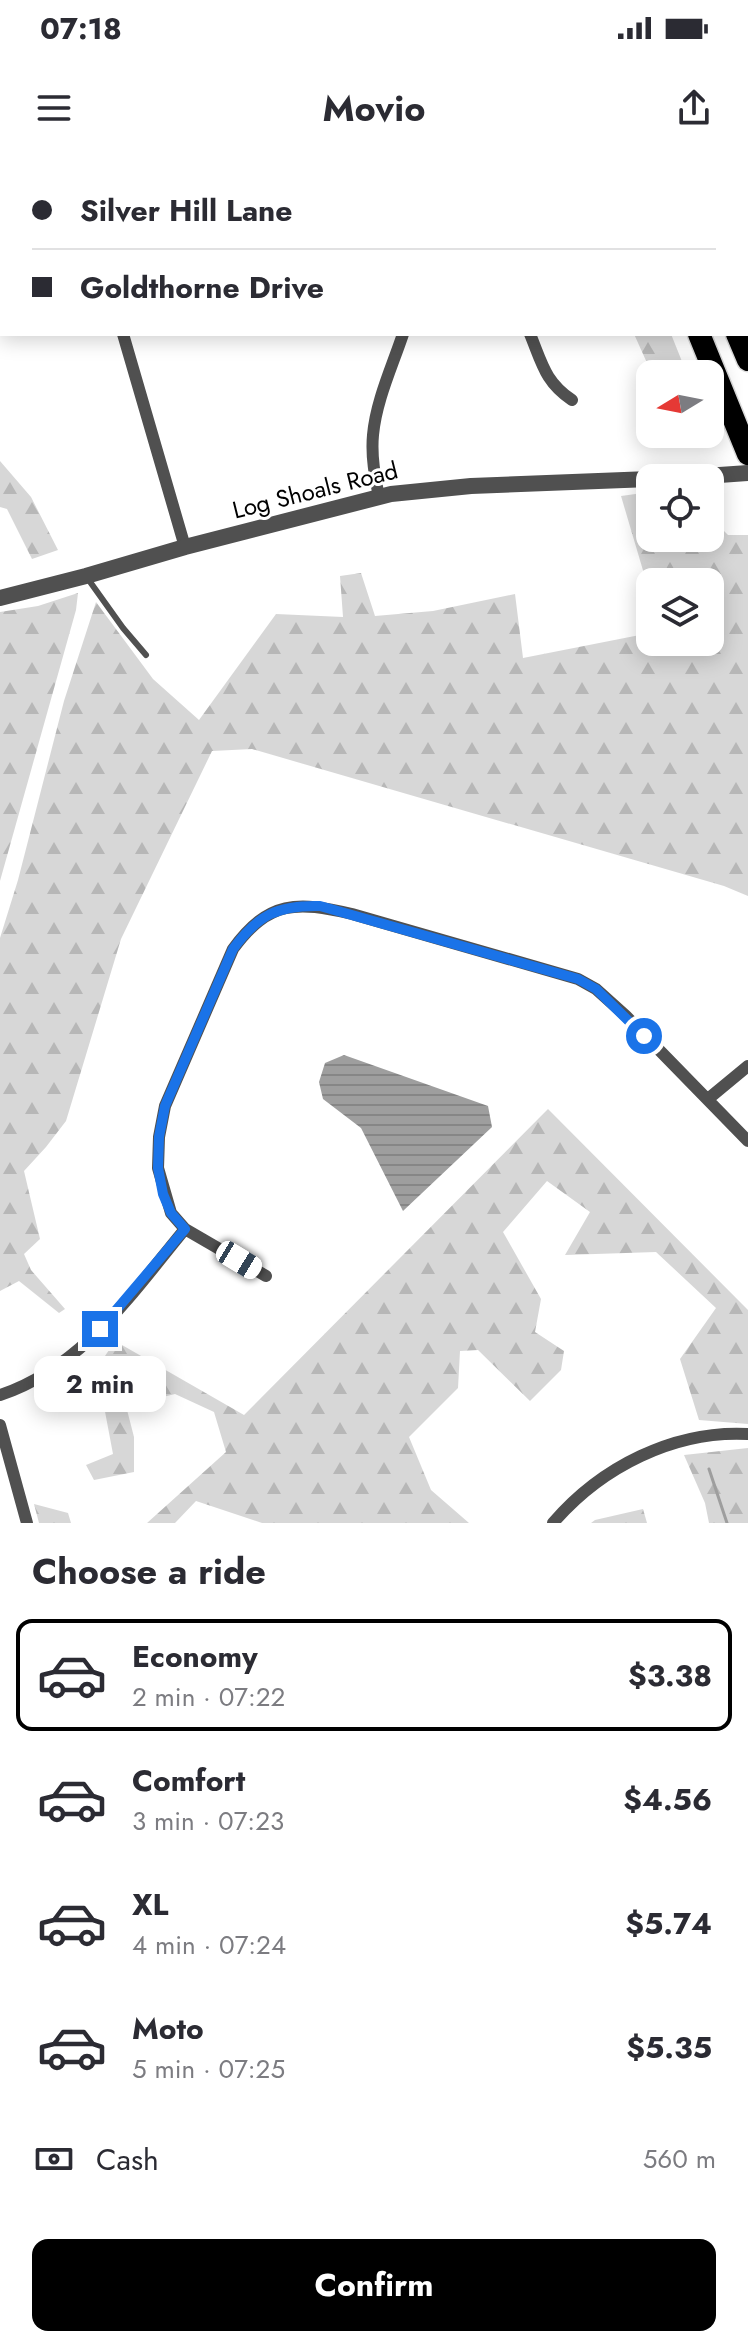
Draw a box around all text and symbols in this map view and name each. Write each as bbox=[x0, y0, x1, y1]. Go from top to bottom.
text: 07:18 bbox=[40, 7, 122, 50]
text: Movio bbox=[323, 82, 425, 134]
icon: menu bbox=[32, 86, 76, 130]
icon: share bbox=[672, 86, 716, 130]
text: Silver Hill Lane bbox=[80, 189, 293, 232]
text: Goldthorne Drive bbox=[80, 266, 324, 309]
north arrow bbox=[636, 360, 724, 448]
map controls bbox=[636, 360, 724, 656]
street label: Log Shoals Road bbox=[229, 453, 401, 527]
button: locate bbox=[636, 464, 724, 552]
button: layers bbox=[636, 568, 724, 656]
route start bbox=[626, 1018, 662, 1054]
car bbox=[212, 1237, 266, 1283]
route end bbox=[82, 1311, 118, 1347]
callout: 2 min bbox=[34, 1357, 166, 1413]
text: 2 min bbox=[66, 1365, 134, 1403]
text: Choose a ride bbox=[32, 1545, 266, 1597]
text: Economy bbox=[132, 1635, 258, 1678]
icon: car bbox=[36, 1639, 108, 1711]
text: $3.38 bbox=[628, 1654, 712, 1697]
text: 2 min · 07:22 bbox=[132, 1678, 285, 1716]
text: Comfort bbox=[132, 1759, 245, 1802]
icon: car bbox=[36, 1763, 108, 1835]
text: $4.56 bbox=[623, 1778, 712, 1821]
text: 3 min · 07:23 bbox=[132, 1802, 284, 1840]
text: XL bbox=[132, 1883, 168, 1926]
icon: car bbox=[36, 1887, 108, 1959]
text: $5.74 bbox=[625, 1902, 712, 1945]
text: 4 min · 07:24 bbox=[132, 1926, 286, 1964]
text: Moto bbox=[132, 2007, 204, 2050]
icon: car bbox=[36, 2011, 108, 2083]
text: $5.35 bbox=[626, 2026, 712, 2069]
text: 5 min · 07:25 bbox=[132, 2050, 285, 2088]
icon: cash bbox=[32, 2137, 76, 2181]
text: Cash bbox=[96, 2138, 159, 2181]
text: 560 m bbox=[643, 2140, 716, 2178]
button: Confirm bbox=[32, 2239, 716, 2331]

